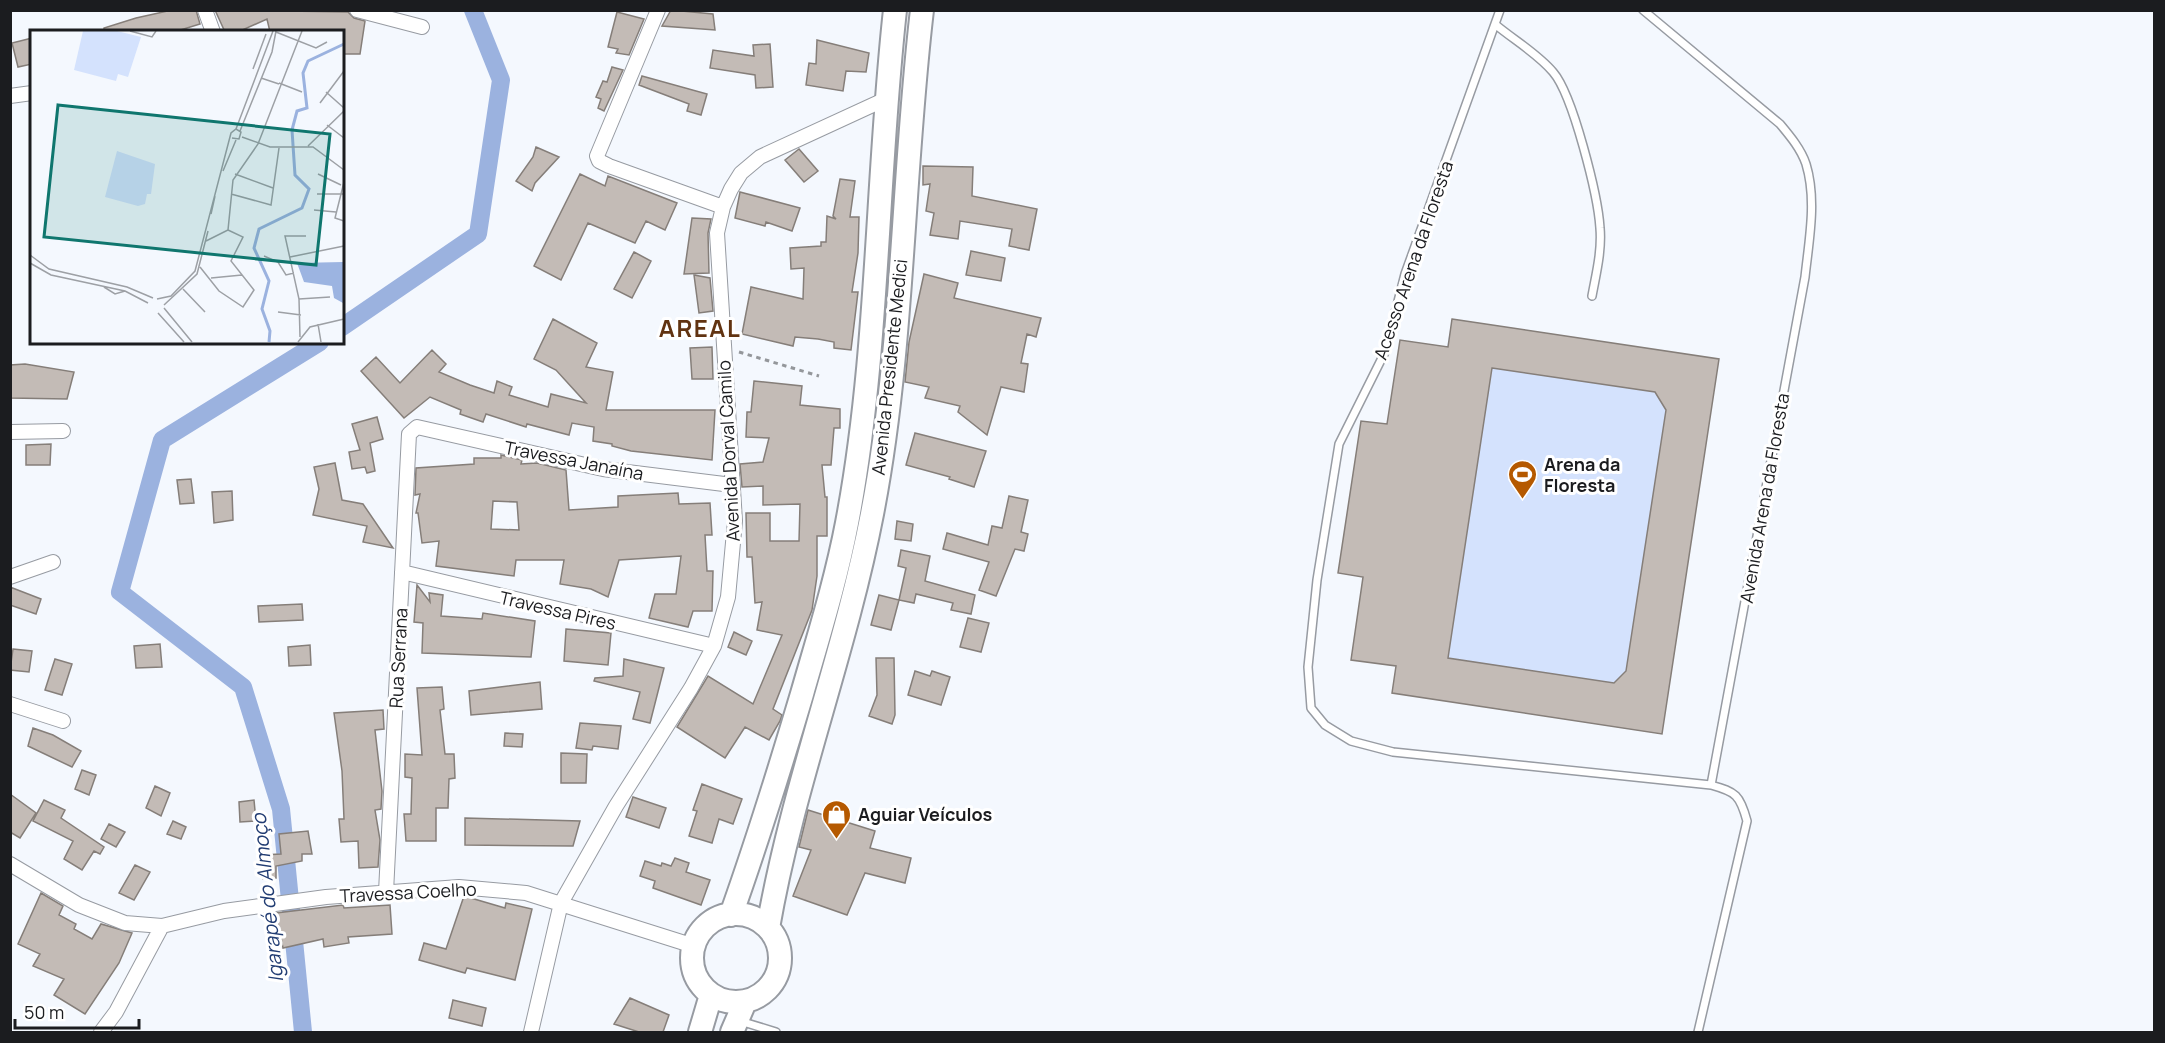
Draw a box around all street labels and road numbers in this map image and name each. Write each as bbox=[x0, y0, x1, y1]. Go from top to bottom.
street label: Acesso Arena da Floresta bbox=[1368, 157, 1458, 363]
street label: Avenida Presidente Medici bbox=[866, 258, 912, 476]
street label: Avenida Dorval Camilo bbox=[711, 360, 745, 542]
street label: Avenida Arena da Floresta bbox=[1734, 391, 1794, 605]
street label: Travessa Janaína bbox=[502, 435, 646, 485]
street label: Travessa Pires bbox=[497, 585, 619, 635]
street label: Rua Serrana bbox=[383, 607, 413, 709]
street label: Travessa Coelho bbox=[339, 876, 477, 908]

